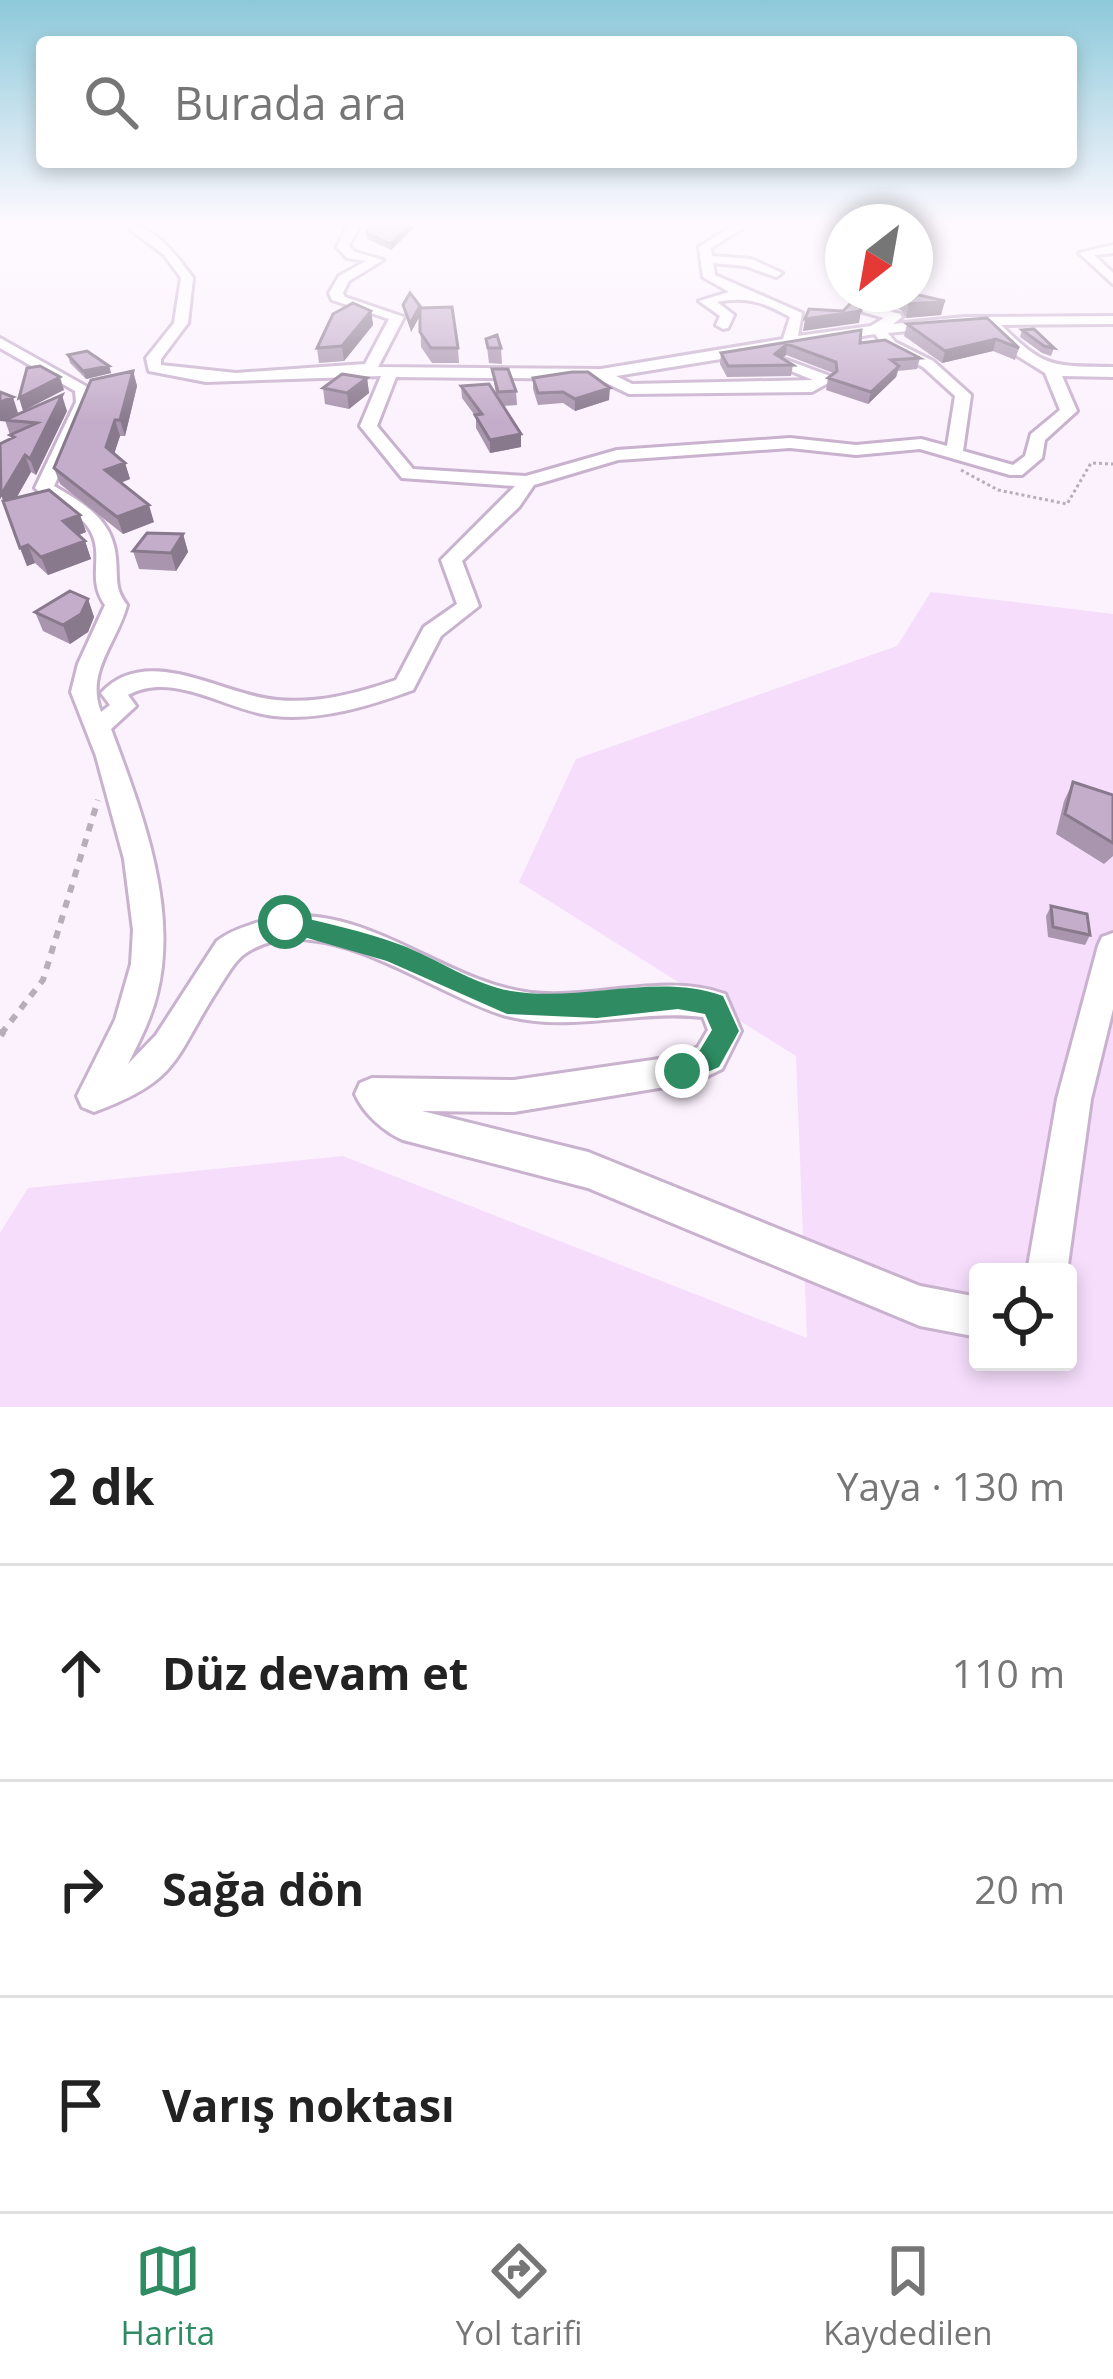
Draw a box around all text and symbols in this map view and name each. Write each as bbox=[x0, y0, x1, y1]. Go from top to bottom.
search box bbox=[36, 36, 1077, 168]
icon: search bbox=[78, 69, 144, 135]
text: Burada ara bbox=[174, 72, 407, 133]
north arrow bbox=[825, 204, 933, 312]
route start bbox=[258, 895, 312, 949]
route end bbox=[655, 1044, 709, 1098]
map controls bbox=[969, 1263, 1077, 1371]
button: locate bbox=[969, 1263, 1077, 1371]
text: 2 dk bbox=[48, 1450, 154, 1520]
text: Yaya · 130 m bbox=[837, 1459, 1065, 1512]
icon: ahead bbox=[48, 1640, 114, 1706]
text: Düz devam et bbox=[162, 1642, 468, 1703]
text: 110 m bbox=[952, 1646, 1065, 1699]
icon: right bbox=[48, 1856, 114, 1922]
text: Sağa dön bbox=[162, 1858, 364, 1919]
text: 20 m bbox=[974, 1862, 1065, 1915]
icon: arrive bbox=[48, 2072, 114, 2138]
text: Varış noktası bbox=[162, 2074, 455, 2135]
tab: Harita bbox=[120, 2238, 215, 2355]
tab: Yol tarifi bbox=[456, 2238, 582, 2355]
tab: Kaydedilen bbox=[823, 2238, 993, 2355]

